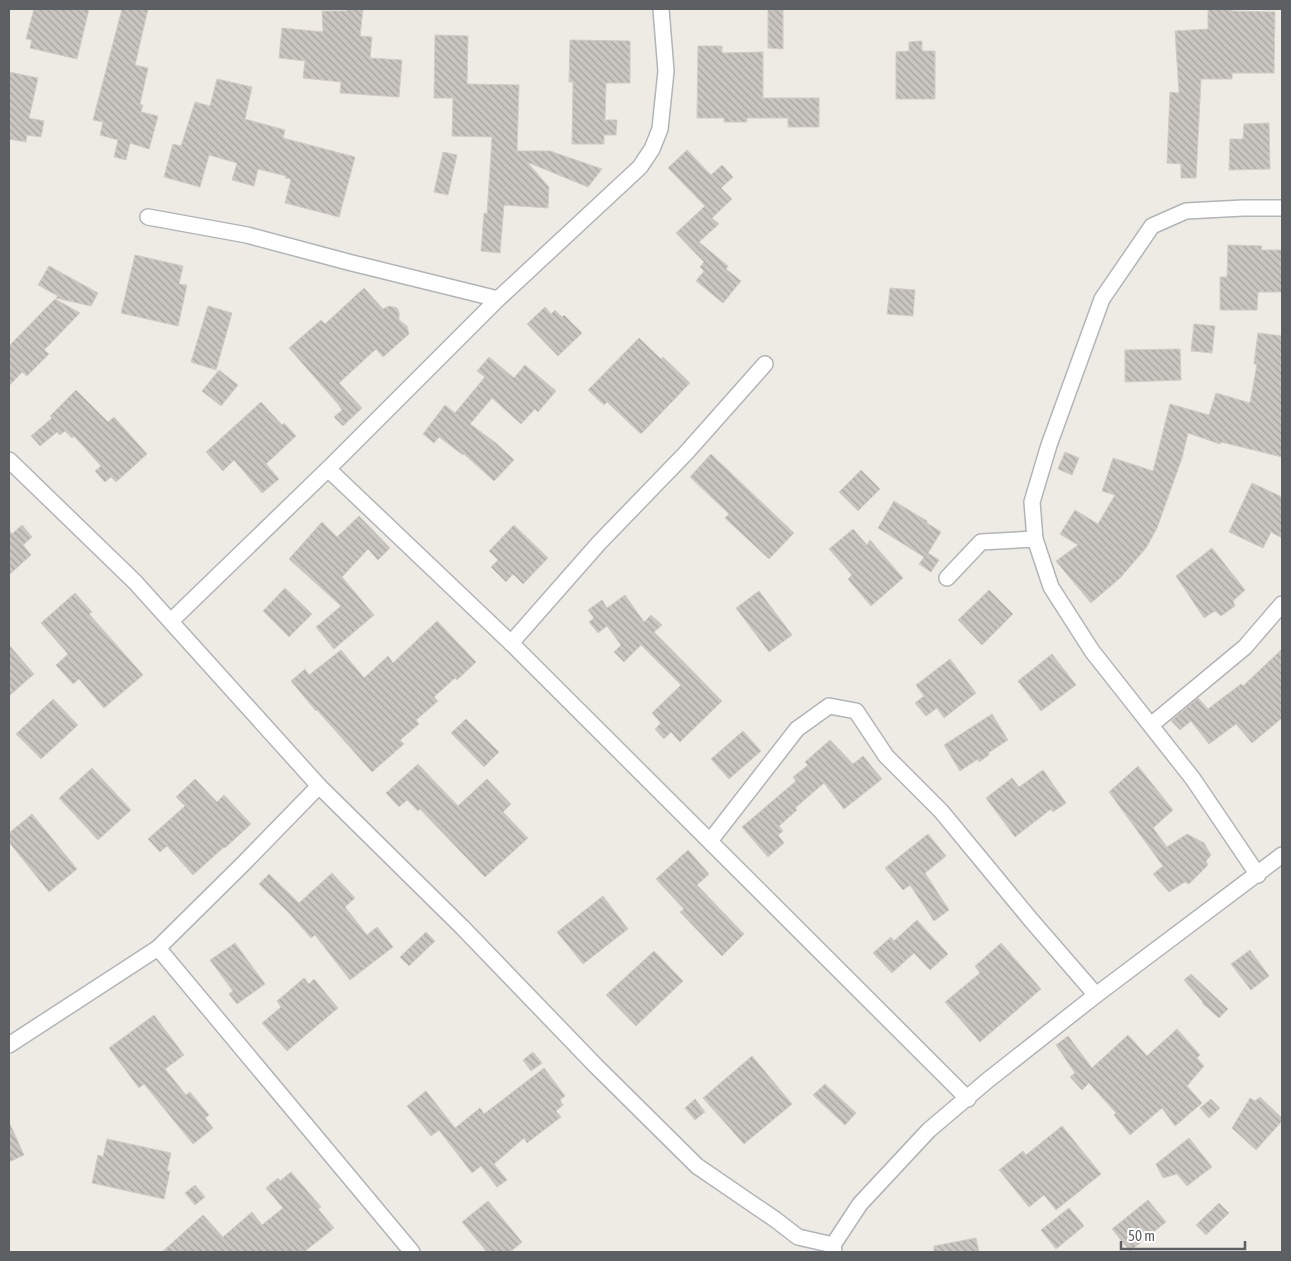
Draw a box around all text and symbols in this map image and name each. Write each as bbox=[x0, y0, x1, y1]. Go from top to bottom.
scale bar bbox=[1121, 1218, 1245, 1250]
text: 50 m bbox=[1128, 1227, 1155, 1244]

